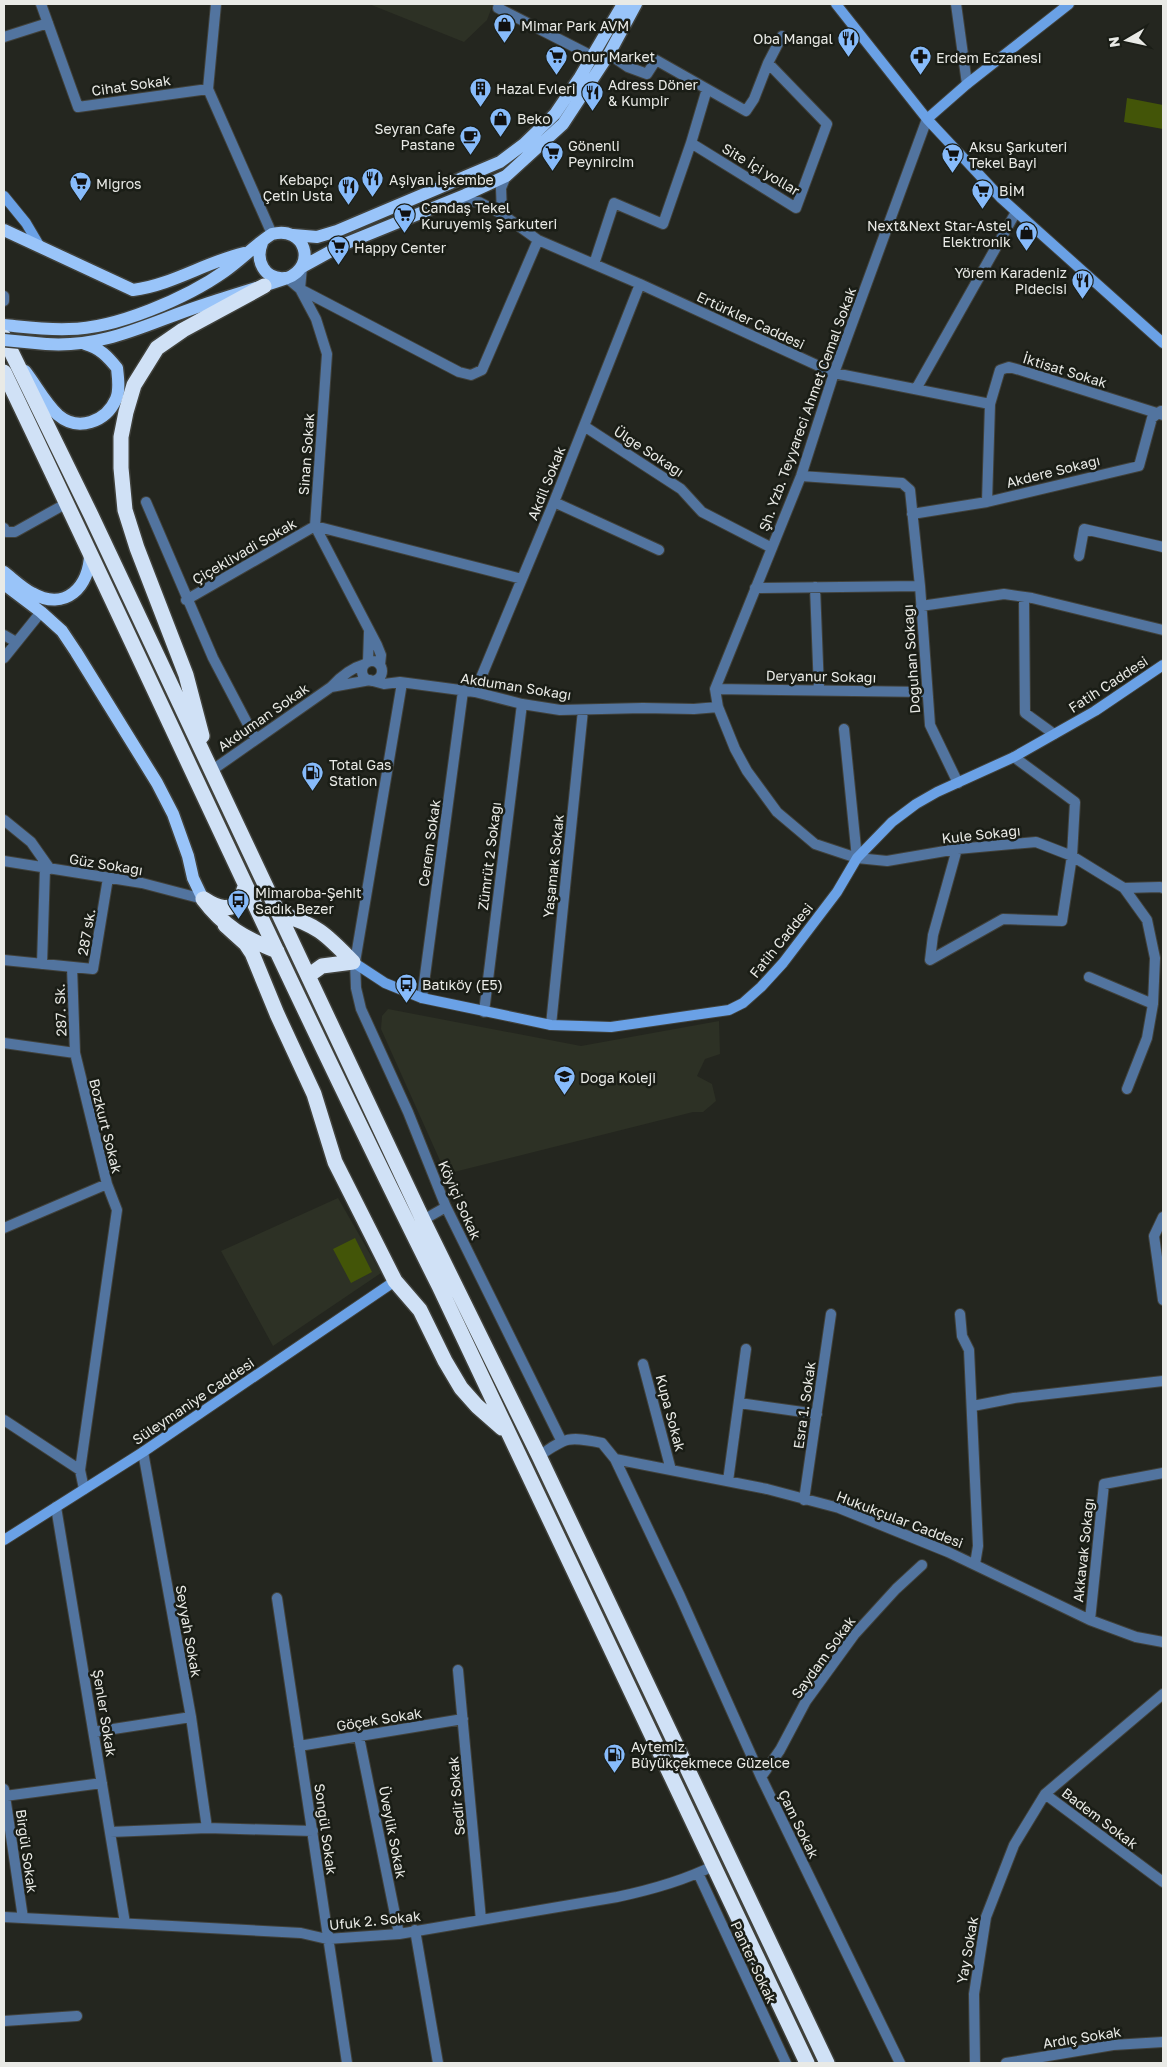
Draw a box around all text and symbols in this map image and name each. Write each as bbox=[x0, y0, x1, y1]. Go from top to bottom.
shop icon: Mimar Park AVM bbox=[493, 13, 517, 44]
north arrow bbox=[1102, 15, 1152, 65]
place label: Mimar Park AVM bbox=[521, 17, 629, 34]
restaurant icon: Oba Mangal bbox=[837, 26, 861, 57]
place label: Oba Mangal bbox=[753, 30, 833, 47]
text: N bbox=[1104, 36, 1123, 49]
supermarket icon: Onur Market bbox=[544, 44, 568, 75]
pharmacy icon: Erdem Eczanesi bbox=[908, 45, 932, 76]
place label: Onur Market bbox=[572, 48, 655, 65]
place label: Erdem Eczanesi bbox=[936, 49, 1041, 66]
street label: Cihat Sokak bbox=[90, 71, 172, 99]
building icon: Hazal Evleri bbox=[468, 76, 492, 107]
place label: Adress Döner & Kumpir bbox=[608, 76, 699, 109]
place label: Hazal Evleri bbox=[496, 80, 576, 97]
restaurant icon: Adress Döner & Kumpir bbox=[580, 80, 604, 111]
shop icon: Beko bbox=[489, 106, 513, 137]
place label: Beko bbox=[517, 110, 551, 127]
place label: Seyran Cafe Pastane bbox=[375, 120, 455, 153]
cafe icon: Seyran Cafe Pastane bbox=[459, 124, 483, 155]
place label: Gönenli Peynircim bbox=[568, 137, 634, 170]
place label: Aksu Şarkuteri Tekel Bayi bbox=[969, 138, 1067, 171]
street label: Site İçi yollar bbox=[719, 139, 803, 199]
supermarket icon: Gönenli Peynircim bbox=[540, 141, 564, 172]
supermarket icon: Aksu Şarkuteri Tekel Bayi bbox=[941, 142, 965, 173]
restaurant icon: Aşiyan İşkembe bbox=[361, 167, 385, 198]
supermarket icon: Migros bbox=[68, 171, 92, 202]
place label: Kebapçı Çetin Usta bbox=[263, 171, 333, 204]
place label: Aşiyan İşkembe bbox=[389, 171, 494, 188]
place label: Migros bbox=[96, 175, 142, 192]
restaurant icon: Kebapçı Çetin Usta bbox=[337, 175, 361, 206]
supermarket icon: BİM bbox=[971, 178, 995, 209]
place label: BİM bbox=[999, 182, 1025, 199]
place label: Candaş Tekel Kuruyemiş Şarkuteri bbox=[421, 199, 557, 232]
supermarket icon: Candaş Tekel Kuruyemiş Şarkuteri bbox=[393, 203, 417, 234]
place label: Next&Next Star-Astel Elektronik bbox=[867, 217, 1011, 250]
shop icon: Next&Next Star-Astel Elektronik bbox=[1015, 221, 1039, 252]
supermarket icon: Happy Center bbox=[326, 235, 350, 266]
place label: Happy Center bbox=[354, 239, 447, 256]
place label: Yörem Karadeniz Pidecisi bbox=[955, 264, 1067, 297]
restaurant icon: Yörem Karadeniz Pidecisi bbox=[1071, 268, 1095, 299]
street label: Şh. Yzb. Teyyareci Ahmet Cemal Sokak bbox=[755, 285, 859, 533]
street label: Ertürkler Caddesi bbox=[694, 288, 808, 352]
street label: İktisat Sokak bbox=[1021, 349, 1109, 391]
street label: Sinan Sokak bbox=[295, 412, 317, 496]
street label: Ülge Sokağı bbox=[611, 422, 687, 480]
street label: Akdil Sokak bbox=[523, 443, 569, 522]
street label: Akdere Sokağı bbox=[1004, 451, 1102, 491]
street label: Çiçeklivadi Sokak bbox=[189, 514, 299, 588]
street label: Doğuhan Sokağı bbox=[899, 604, 923, 714]
street label: Fatih Caddesi bbox=[1065, 652, 1151, 716]
street label: Deryanur Sokağı bbox=[766, 667, 876, 685]
street label: Akduman Sokağı bbox=[459, 669, 573, 703]
street label: Akduman Sokak bbox=[214, 679, 312, 755]
place label: Total Gas Station bbox=[329, 756, 392, 789]
fuel station icon: Total Gas Station bbox=[301, 760, 325, 791]
street label: Cerem Sokak bbox=[414, 798, 444, 888]
street label: Zümrüt 2 Sokağı bbox=[474, 801, 504, 911]
street label: Yaşamak Sokak bbox=[539, 813, 567, 918]
street label: Kule Sokağı bbox=[941, 821, 1021, 847]
street label: Güz Sokağı bbox=[68, 850, 144, 878]
place label: Mimaroba-Şehit Sadık Bezer bbox=[255, 884, 362, 917]
bus stop icon: Mimaroba-Şehit Sadık Bezer bbox=[227, 888, 251, 919]
street label: Fatih Caddesi bbox=[746, 899, 816, 981]
street label: 287 sk. bbox=[74, 907, 98, 957]
bus stop icon: Batıköy (E5) bbox=[394, 972, 418, 1003]
place label: Batıköy (E5) bbox=[422, 976, 503, 993]
street label: 287. Sk. bbox=[51, 983, 69, 1037]
school or university icon: Doğa Koleji bbox=[552, 1065, 576, 1096]
place label: Doğa Koleji bbox=[580, 1069, 656, 1086]
street label: Bozkurt Sokak bbox=[86, 1077, 126, 1175]
street label: Köyiçi Sokak bbox=[435, 1158, 485, 1242]
street label: Süleymaniye Caddesi bbox=[129, 1354, 257, 1448]
street label: Esra 1. Sokak bbox=[789, 1360, 819, 1450]
street label: Kupa Sokak bbox=[653, 1373, 689, 1453]
street label: Hukukçular Caddesi bbox=[834, 1487, 966, 1551]
street label: Akkavak Sokağı bbox=[1069, 1497, 1097, 1603]
street label: Seyyah Sokak bbox=[173, 1584, 205, 1679]
street label: Saydam Sokak bbox=[787, 1612, 859, 1701]
street label: Şenler Sokak bbox=[90, 1668, 120, 1758]
street label: Göçek Sokak bbox=[335, 1704, 423, 1734]
place label: Aytemiz Büyükçekmece Güzelce bbox=[631, 1738, 790, 1771]
fuel station icon: Aytemiz Büyükçekmece Güzelce bbox=[603, 1742, 627, 1773]
street label: Sedir Sokak bbox=[444, 1756, 468, 1836]
street label: Songül Sokak bbox=[311, 1782, 341, 1876]
street label: Üveylik Sokak bbox=[376, 1784, 410, 1880]
street label: Badem Sokak bbox=[1059, 1784, 1141, 1852]
street label: Çam Sokak bbox=[775, 1787, 823, 1861]
street label: Birgül Sokak bbox=[13, 1808, 41, 1894]
street label: Ufuk 2. Sokak bbox=[328, 1907, 422, 1933]
street label: Yay Sokak bbox=[953, 1915, 981, 1985]
street label: Panter Sokak bbox=[727, 1918, 781, 2006]
street label: Ardıç Sokak bbox=[1042, 2022, 1122, 2052]

